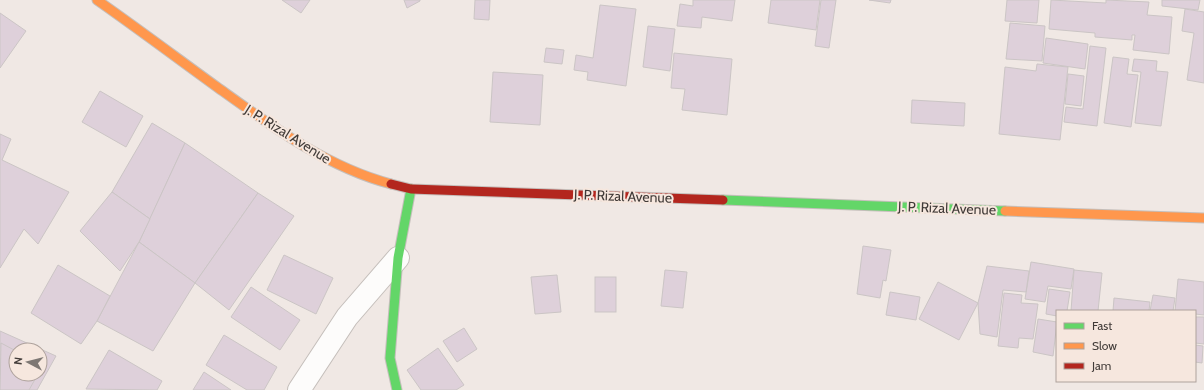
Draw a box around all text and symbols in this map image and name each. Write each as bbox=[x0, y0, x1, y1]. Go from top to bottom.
street label: J. P. Rizal Avenue bbox=[241, 100, 334, 168]
street label: J. P. Rizal Avenue bbox=[573, 185, 672, 207]
street label: J. P. Rizal Avenue bbox=[897, 197, 996, 219]
legend bbox=[1056, 310, 1196, 382]
text: Fast bbox=[1092, 318, 1112, 333]
text: Slow bbox=[1092, 338, 1117, 353]
north arrow bbox=[8, 342, 48, 382]
text: N bbox=[11, 356, 25, 365]
text: Jam bbox=[1091, 358, 1111, 373]

